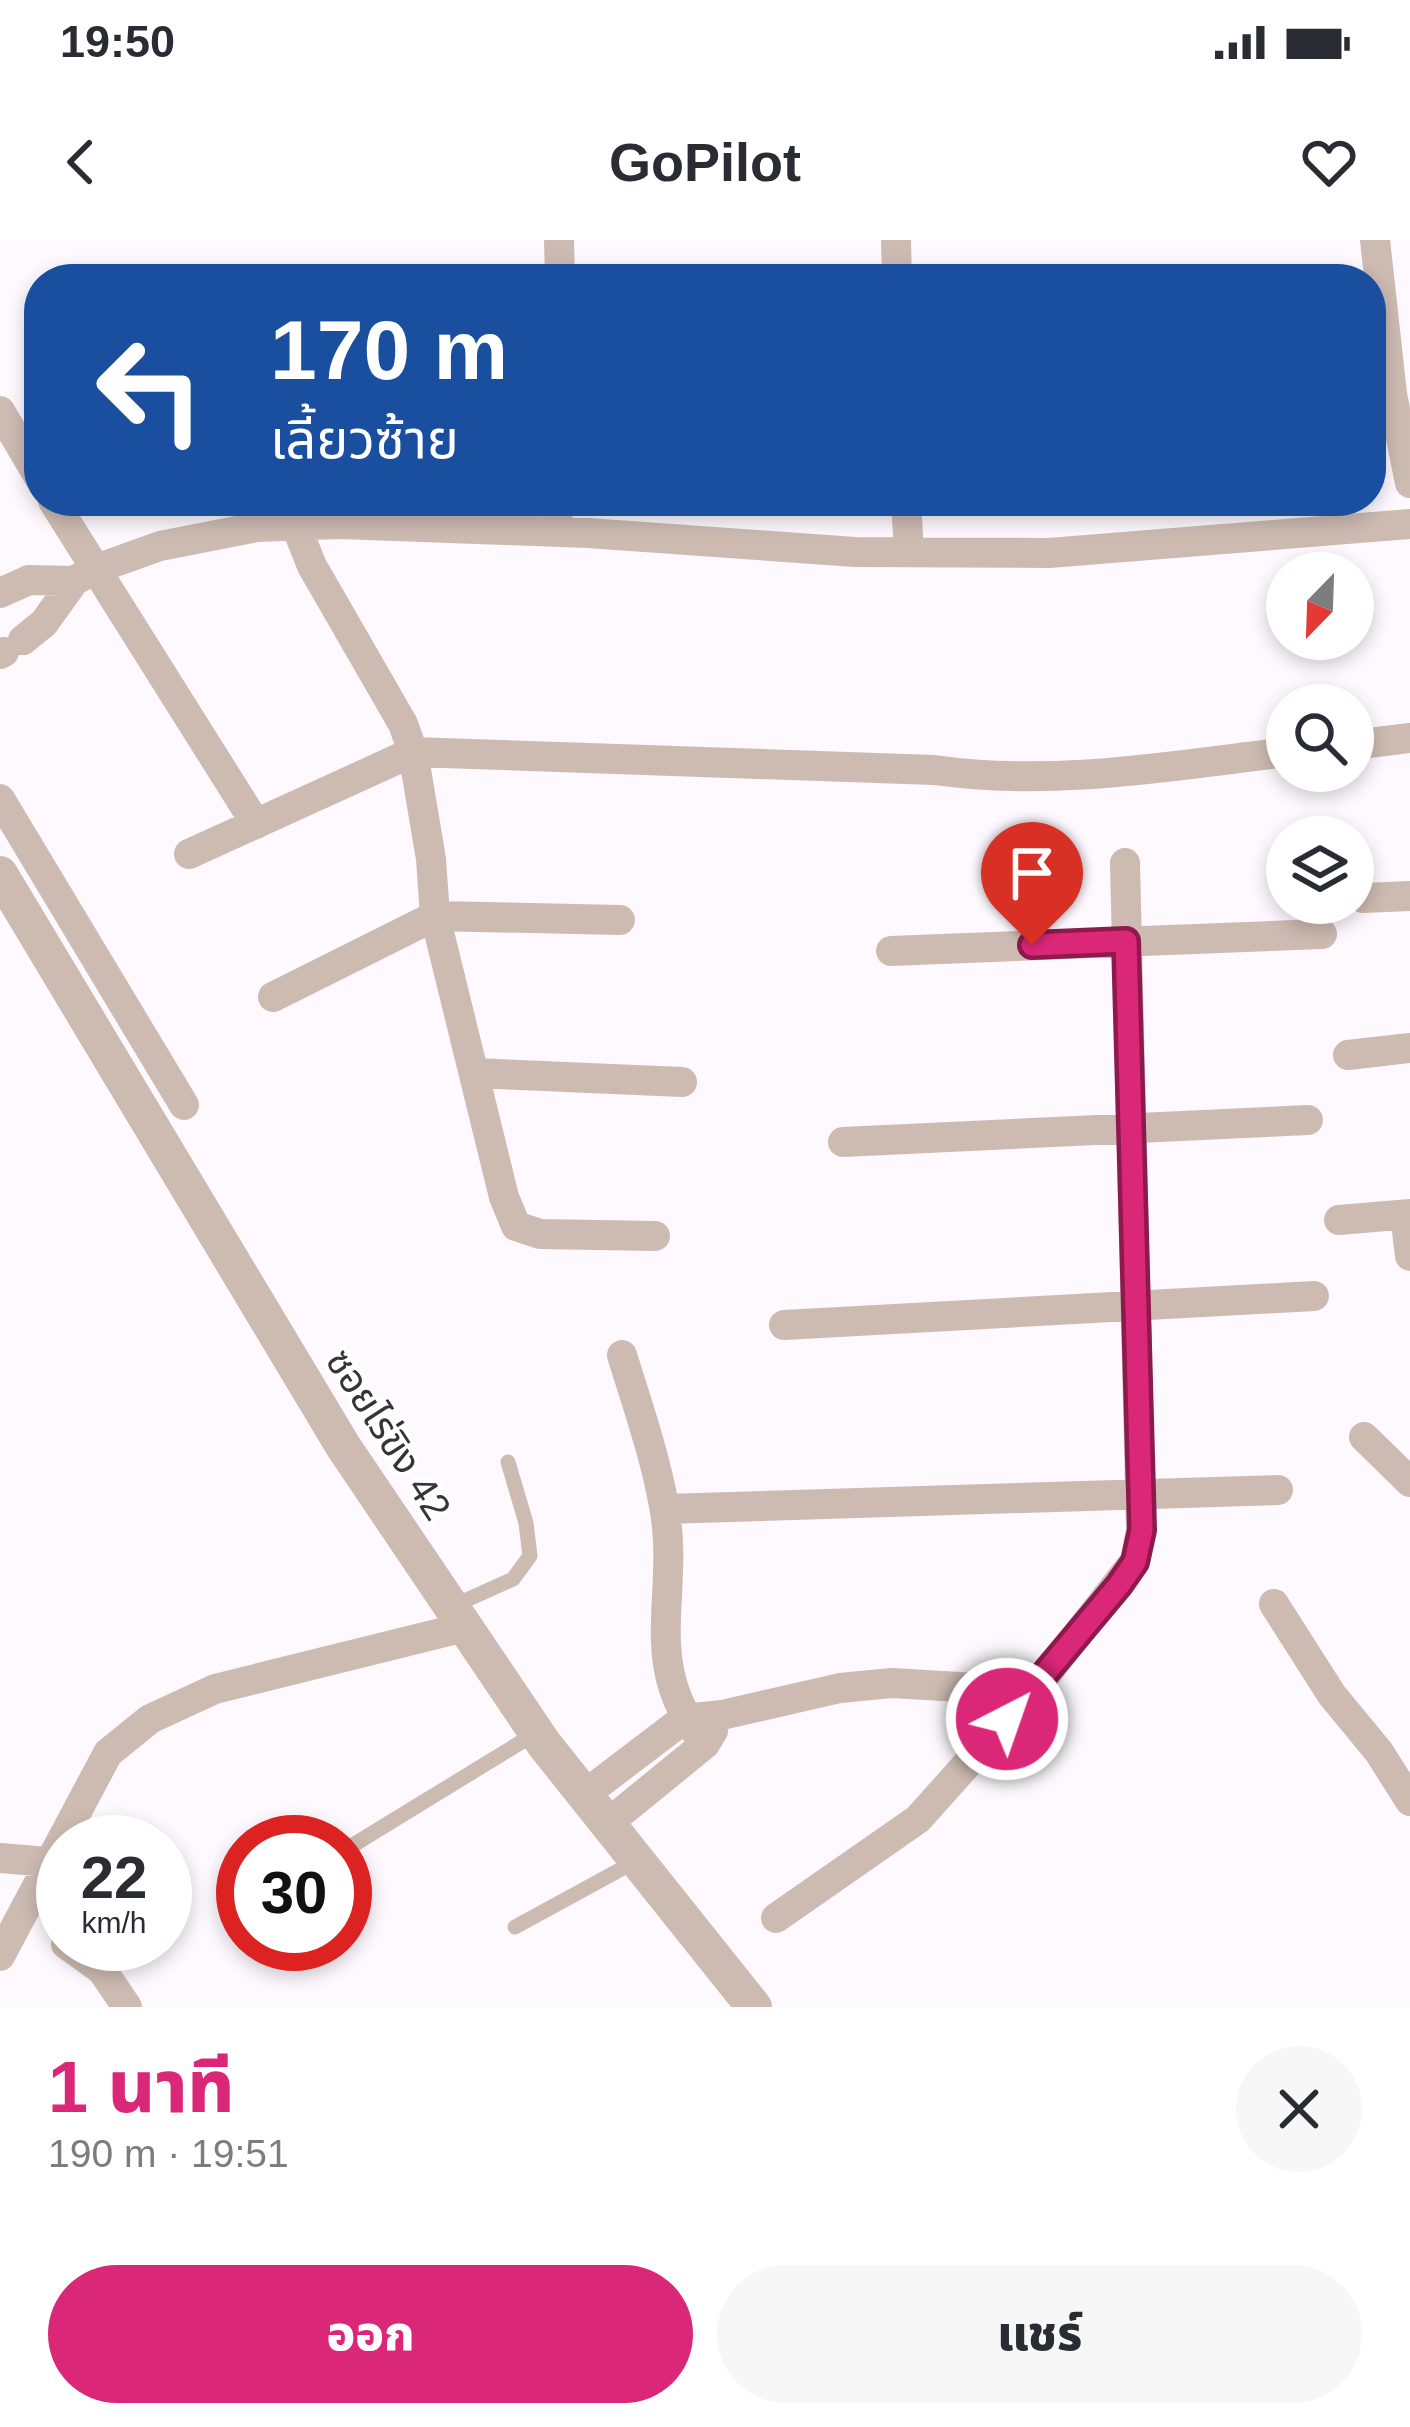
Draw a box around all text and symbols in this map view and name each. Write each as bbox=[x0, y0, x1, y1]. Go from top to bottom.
text: 19:50 bbox=[60, 16, 175, 67]
icon: back bbox=[48, 129, 114, 195]
icon: heart bbox=[1296, 129, 1362, 195]
text: GoPilot bbox=[609, 132, 801, 192]
text: 170 m bbox=[270, 303, 508, 397]
icon: left bbox=[72, 312, 228, 468]
text: เลี้ยวซ้าย bbox=[270, 409, 459, 469]
north arrow bbox=[1266, 552, 1374, 660]
map controls bbox=[1266, 552, 1374, 924]
button: search bbox=[1266, 684, 1374, 792]
button: layers bbox=[1266, 816, 1374, 924]
pin bbox=[981, 822, 1083, 945]
icon: arrive bbox=[999, 840, 1065, 906]
street label: ซอยไร่ขิง 42 bbox=[318, 1341, 460, 1527]
position arrow bbox=[944, 1656, 1070, 1782]
speed limit sign: 30 bbox=[216, 1815, 372, 1971]
text: 22 bbox=[81, 1844, 147, 1911]
text: km/h bbox=[81, 1906, 147, 1939]
button: close bbox=[1236, 2046, 1362, 2172]
text: 1 นาที bbox=[48, 2047, 234, 2127]
text: 190 m · 19:51 bbox=[48, 2132, 289, 2175]
button: ออก bbox=[48, 2265, 693, 2403]
button: แชร์ bbox=[717, 2265, 1362, 2403]

